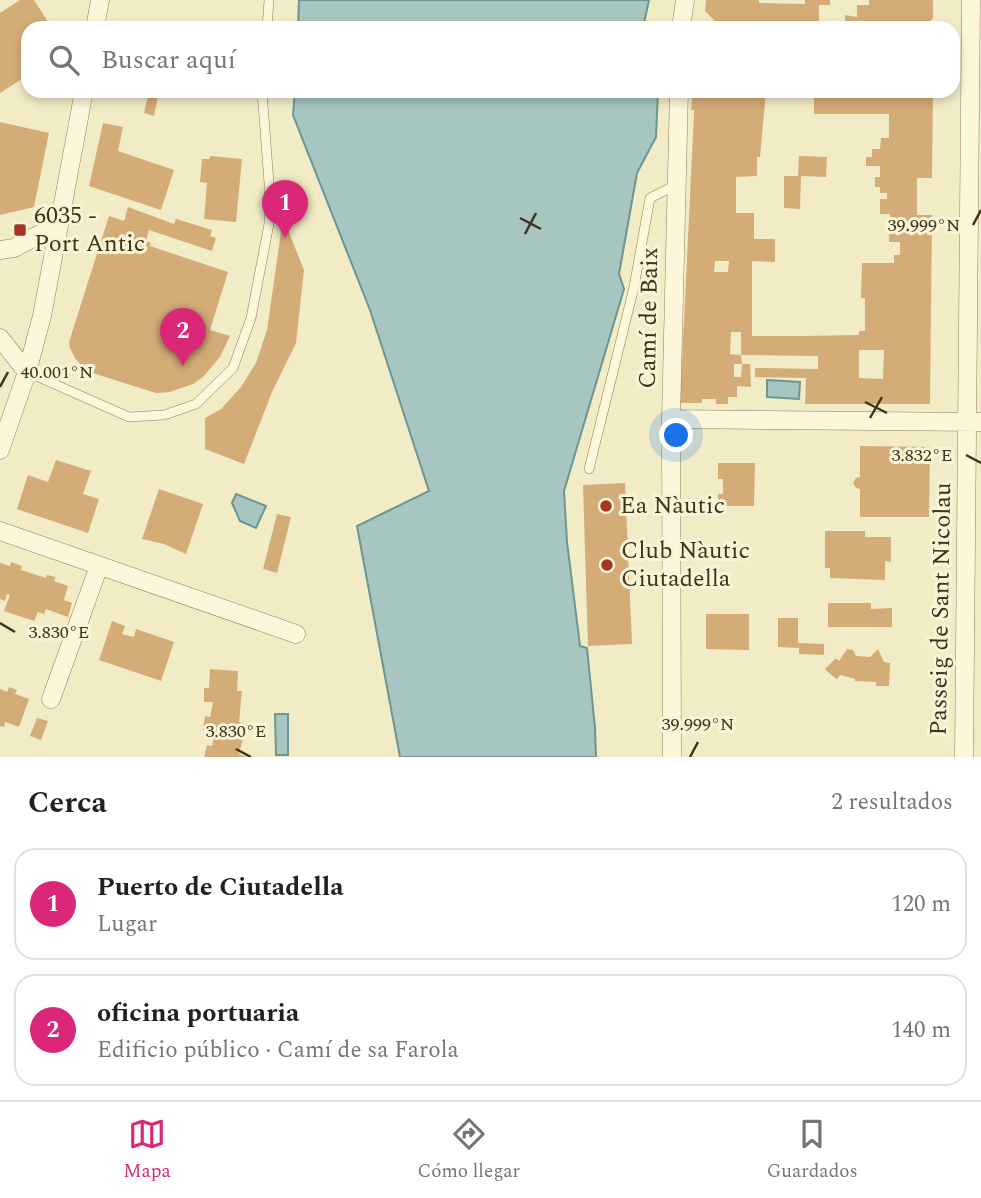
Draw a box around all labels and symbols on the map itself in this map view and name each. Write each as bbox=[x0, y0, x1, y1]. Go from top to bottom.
pin: 1 bbox=[262, 180, 308, 238]
place label: 6035 - Port Antic bbox=[34, 198, 145, 262]
text: 39.999°N bbox=[888, 212, 960, 239]
marker: 6035 - Port Antic bbox=[12, 222, 28, 238]
street label: Camí de Baix bbox=[630, 247, 668, 389]
pin: 2 bbox=[160, 308, 206, 366]
text: 40.001°N bbox=[21, 359, 93, 386]
your location bbox=[659, 418, 693, 452]
text: 3.832°E bbox=[891, 442, 953, 469]
street label: Passeig de Sant Nicolau bbox=[921, 482, 961, 736]
place label: Ea Nàutic bbox=[620, 488, 725, 524]
marker: Ea Nàutic bbox=[598, 498, 614, 514]
place label: Club Nàutic Ciutadella bbox=[621, 533, 750, 597]
marker: Club Nàutic Ciutadella bbox=[599, 557, 615, 573]
text: 3.830°E bbox=[28, 619, 90, 646]
text: 39.999°N bbox=[662, 711, 734, 738]
text: 3.830°E bbox=[205, 718, 267, 745]

